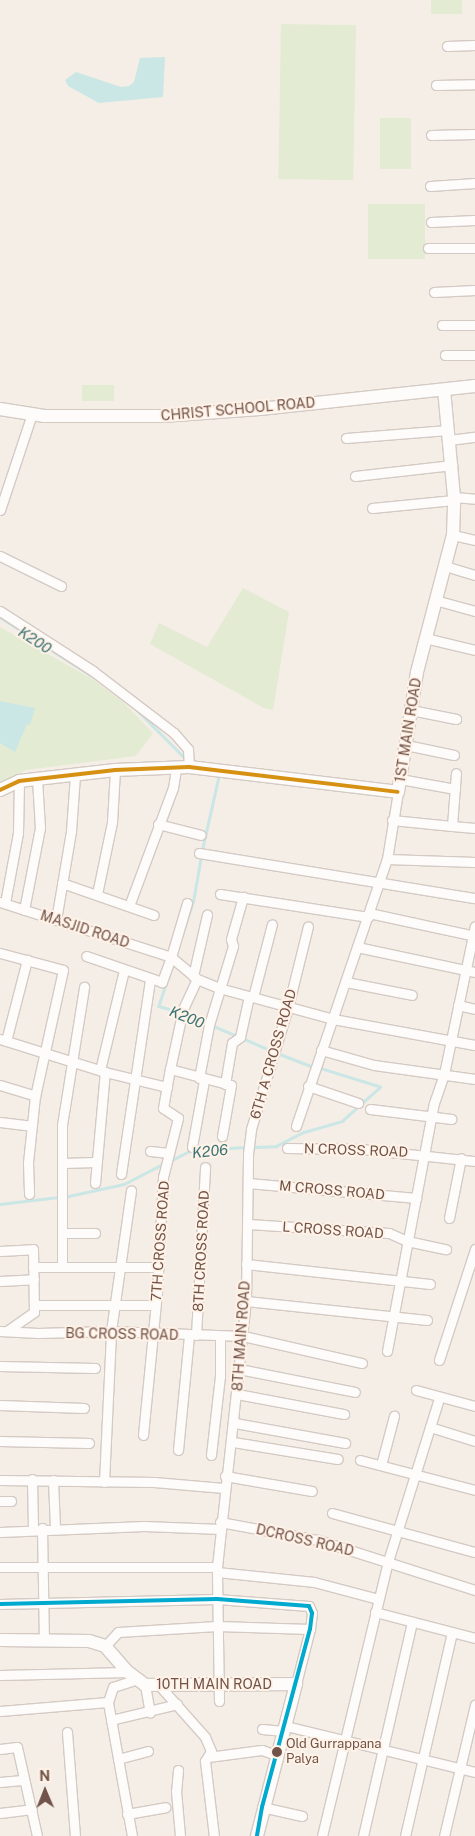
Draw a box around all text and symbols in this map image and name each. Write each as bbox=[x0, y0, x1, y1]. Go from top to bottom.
street label: CHRIST SCHOOL ROAD bbox=[160, 394, 316, 424]
water label: K200 bbox=[15, 623, 55, 657]
street label: 1ST MAIN ROAD bbox=[391, 677, 425, 783]
street label: MASJID ROAD bbox=[38, 907, 132, 951]
street label: 6TH A CROSS ROAD bbox=[246, 987, 300, 1121]
water label: K200 bbox=[167, 1002, 207, 1032]
water label: K206 bbox=[191, 1140, 229, 1162]
street label: N CROSS ROAD bbox=[304, 1140, 408, 1160]
street label: M CROSS ROAD bbox=[278, 1177, 386, 1203]
street label: 7TH CROSS ROAD bbox=[147, 1180, 173, 1302]
street label: 8TH CROSS ROAD bbox=[189, 1190, 213, 1312]
street label: L CROSS ROAD bbox=[282, 1218, 384, 1242]
street label: 8TH MAIN ROAD bbox=[229, 1280, 253, 1392]
street label: BG CROSS ROAD bbox=[65, 1325, 179, 1343]
street label: DCROSS ROAD bbox=[254, 1521, 356, 1559]
street label: 10TH MAIN ROAD bbox=[156, 1676, 272, 1692]
place label: Old Gurrappana Palya bbox=[286, 1737, 382, 1768]
marker: Old Gurrappana Palya bbox=[272, 1747, 282, 1757]
north arrow bbox=[20, 1766, 70, 1816]
text: N bbox=[39, 1768, 50, 1784]

